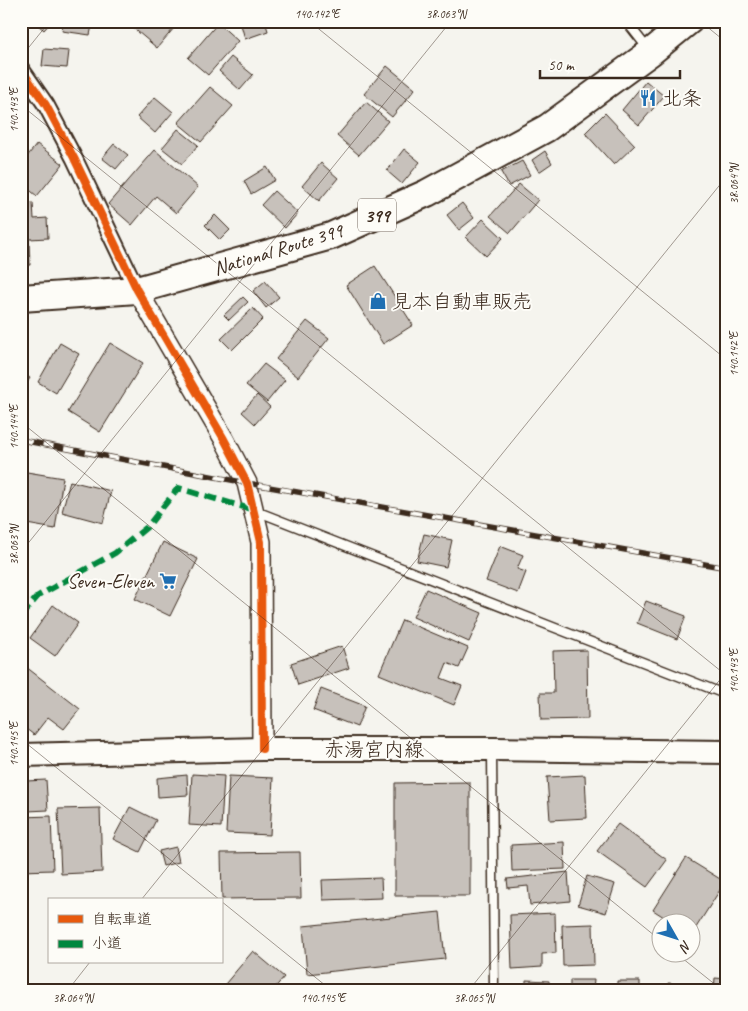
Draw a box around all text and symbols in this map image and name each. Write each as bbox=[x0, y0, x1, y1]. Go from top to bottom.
text: 140.142°E bbox=[295, 6, 341, 22]
text: 38.063°N bbox=[426, 6, 468, 22]
scale bar bbox=[540, 48, 680, 80]
text: 50 m bbox=[548, 56, 575, 75]
text: 140.143°E bbox=[6, 86, 22, 132]
place label: 北条 bbox=[662, 86, 702, 111]
restaurant icon: 北条 bbox=[638, 88, 658, 108]
text: 38.064°N bbox=[726, 162, 742, 204]
road number: 399 bbox=[358, 198, 396, 232]
street label: National Route 399 bbox=[210, 217, 348, 281]
place label: 見本自動車販売 bbox=[392, 289, 532, 314]
shop icon: 見本自動車販売 bbox=[368, 291, 388, 311]
text: 140.142°E bbox=[726, 330, 742, 376]
text: 140.144°E bbox=[6, 403, 22, 449]
text: 38.063°N bbox=[6, 523, 22, 565]
place label: Seven-Eleven bbox=[67, 569, 155, 594]
supermarket icon: Seven-Eleven bbox=[158, 571, 178, 591]
text: 140.143°E bbox=[726, 647, 742, 693]
text: 140.145°E bbox=[6, 720, 22, 766]
street label: 赤湯宮内線 bbox=[324, 737, 424, 762]
legend bbox=[48, 898, 222, 964]
text: 自転車道 bbox=[92, 910, 152, 929]
north arrow bbox=[650, 914, 700, 964]
text: 小道 bbox=[92, 934, 122, 953]
text: N bbox=[675, 937, 695, 956]
text: 38.064°N bbox=[53, 990, 95, 1006]
text: 140.145°E bbox=[301, 990, 347, 1006]
text: 38.065°N bbox=[454, 990, 496, 1006]

